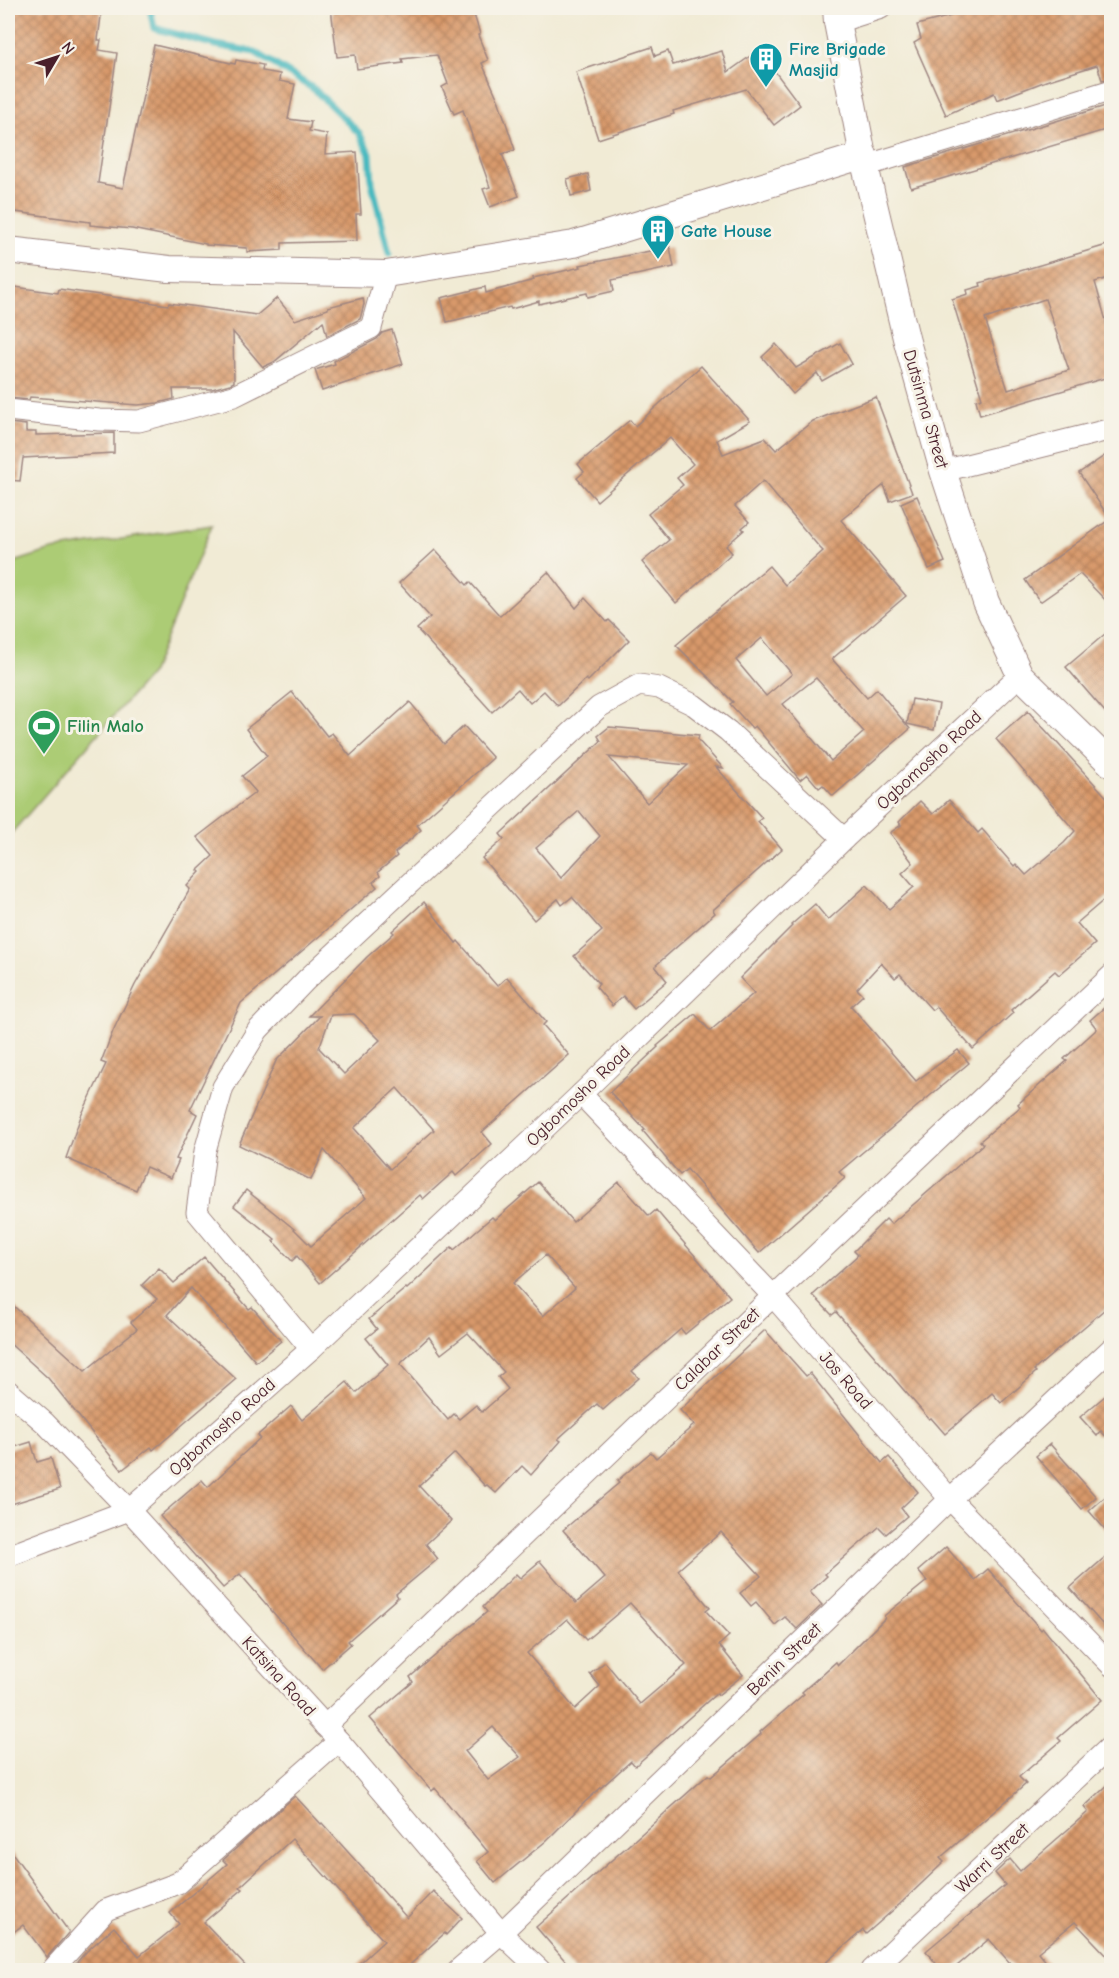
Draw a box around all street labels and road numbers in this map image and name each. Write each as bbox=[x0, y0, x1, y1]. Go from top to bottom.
street label: Dutsinma Street bbox=[899, 347, 953, 472]
street label: Ogbomosho Road bbox=[872, 706, 986, 814]
street label: Ogbomosho Road bbox=[522, 1042, 635, 1151]
street label: Calabar Street bbox=[670, 1303, 765, 1395]
street label: Jos Road bbox=[815, 1347, 877, 1414]
street label: Ogbomosho Road bbox=[165, 1374, 280, 1481]
street label: Benin Street bbox=[743, 1618, 827, 1700]
street label: Katsina Road bbox=[237, 1632, 320, 1721]
street label: Warri Street bbox=[951, 1818, 1034, 1898]

